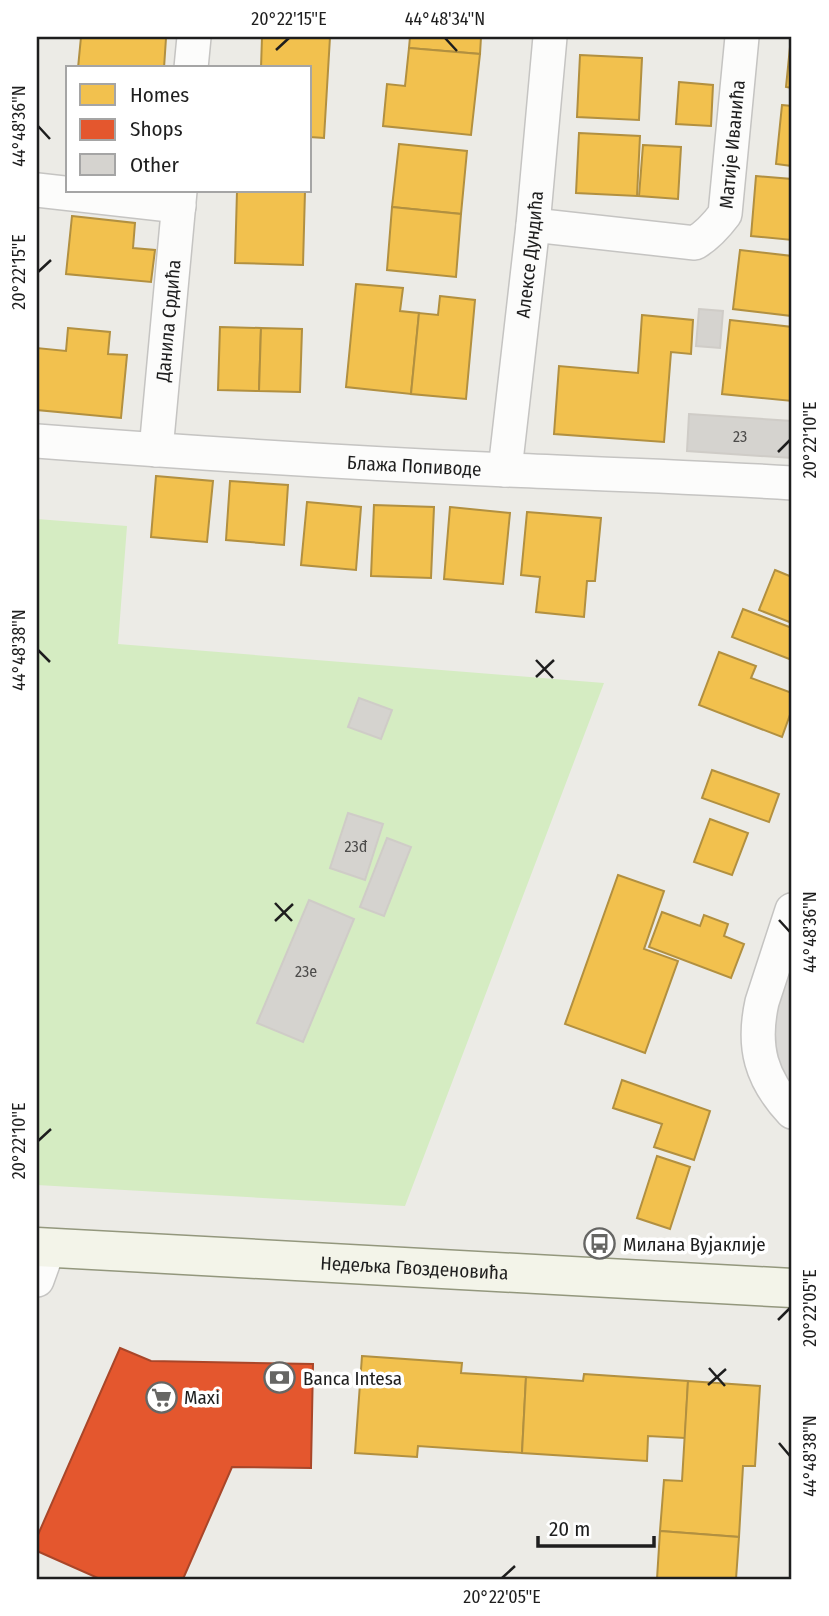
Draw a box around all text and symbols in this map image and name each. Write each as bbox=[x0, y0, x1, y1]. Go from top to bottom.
text: 20°22'15"E bbox=[251, 8, 327, 30]
text: 44°48'34"N bbox=[405, 8, 485, 30]
legend bbox=[66, 66, 312, 192]
street label: Матије Иванића bbox=[714, 79, 749, 210]
text: Homes bbox=[130, 82, 189, 108]
text: 44°48'36"N bbox=[8, 85, 30, 167]
text: Shops bbox=[130, 116, 183, 142]
text: Other bbox=[130, 152, 179, 178]
street label: Алексе Дундића bbox=[511, 190, 548, 319]
text: 20°22'15"E bbox=[8, 234, 30, 310]
street label: Данила Срдића bbox=[151, 258, 185, 384]
text: 20°22'10"E bbox=[799, 402, 821, 478]
house number: 23 bbox=[733, 427, 747, 446]
street label: Блажа Попиводе bbox=[346, 450, 482, 480]
text: 44°48'38"N bbox=[8, 609, 30, 691]
house number: 23đ bbox=[345, 837, 368, 856]
text: 44°48'36"N bbox=[799, 891, 821, 973]
house number: 23e bbox=[295, 962, 317, 981]
text: 20°22'10"E bbox=[8, 1103, 30, 1179]
bus stop icon: Милана Вујаклије bbox=[583, 1227, 617, 1261]
place label: Милана Вујаклије bbox=[623, 1233, 766, 1256]
street label: Недељка Гвозденовића bbox=[320, 1251, 509, 1284]
text: 20°22'05"E bbox=[799, 1269, 821, 1347]
bank icon: Banca Intesa bbox=[263, 1361, 297, 1395]
place label: Banca Intesa bbox=[303, 1367, 402, 1390]
supermarket icon: Maxi bbox=[144, 1380, 178, 1414]
place label: Maxi bbox=[184, 1386, 220, 1409]
text: 44°48'38"N bbox=[799, 1415, 821, 1497]
scale bar bbox=[538, 1504, 654, 1548]
text: 20 m bbox=[549, 1516, 590, 1542]
text: 20°22'05"E bbox=[463, 1586, 541, 1608]

